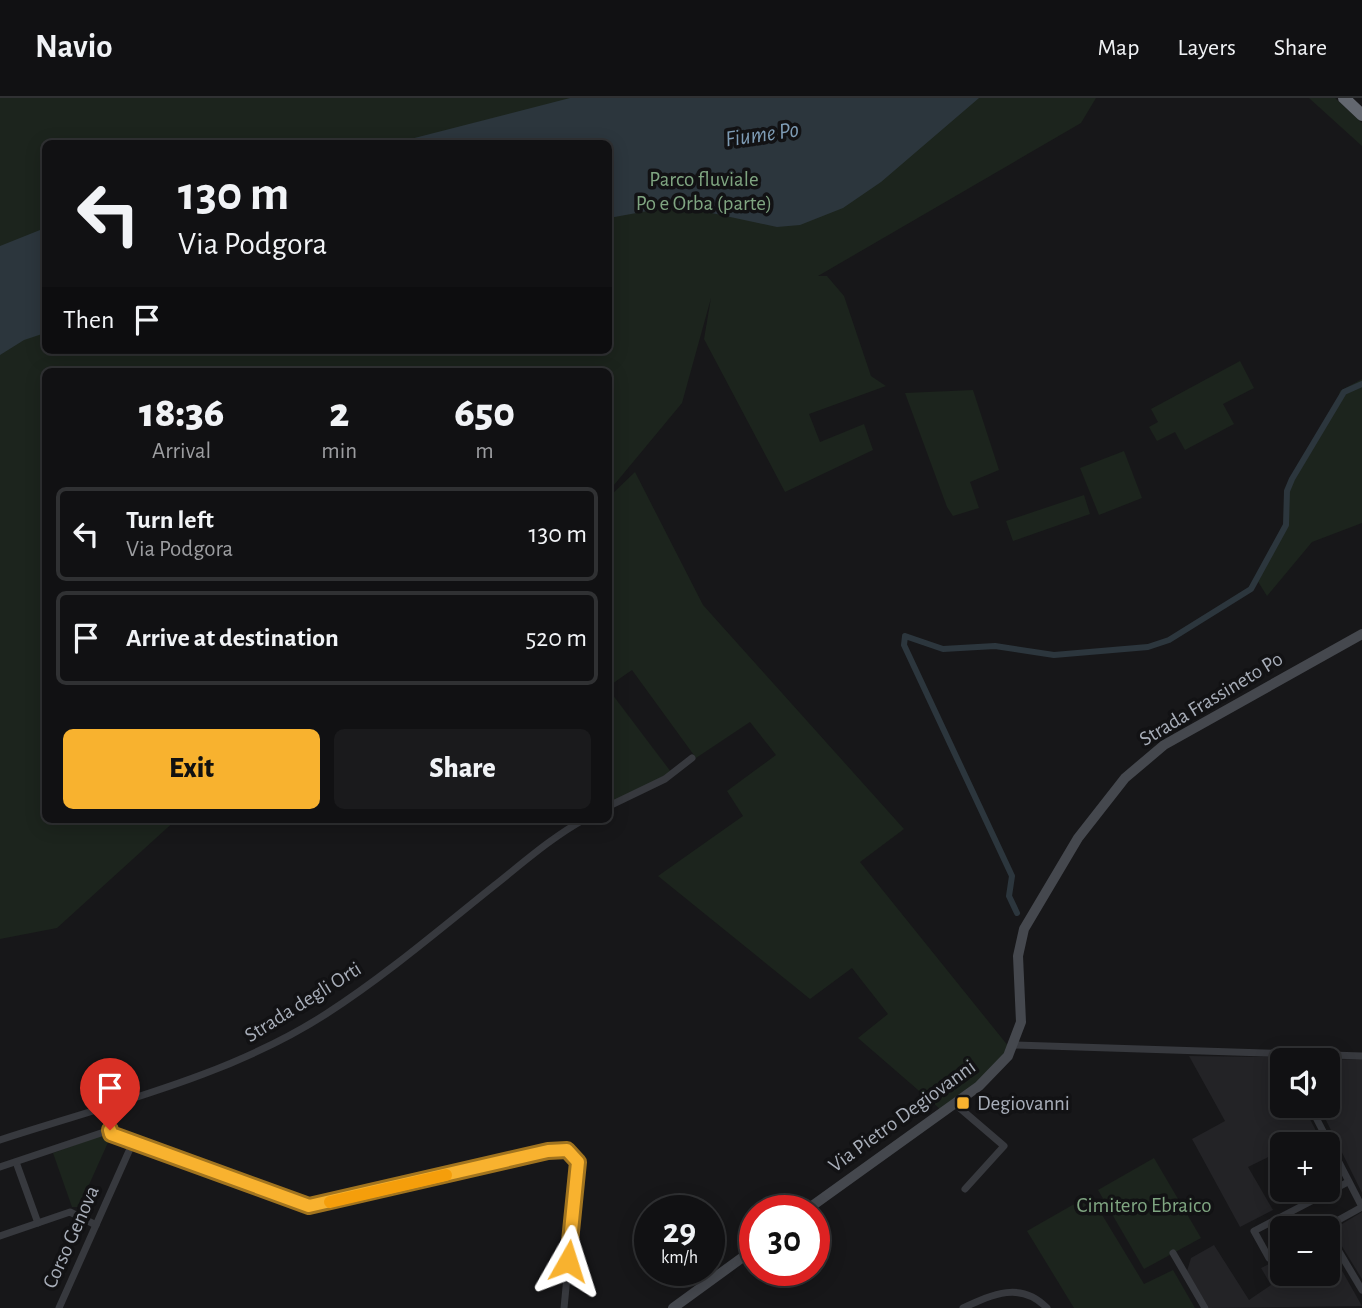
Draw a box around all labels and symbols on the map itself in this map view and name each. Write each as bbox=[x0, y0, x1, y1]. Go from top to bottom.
water label: Fiume Po bbox=[724, 118, 800, 152]
park label: Parco fluviale Po e Orba (parte) bbox=[636, 169, 772, 214]
street label: Strada Frassineto Po bbox=[1136, 648, 1286, 750]
street label: Strada degli Orti bbox=[241, 958, 365, 1046]
street label: Via Pietro Degiovanni bbox=[825, 1056, 979, 1176]
pin bbox=[80, 1058, 140, 1130]
place label: Degiovanni bbox=[977, 1093, 1070, 1114]
marker: Degiovanni bbox=[955, 1095, 971, 1111]
street label: Corso Genova bbox=[39, 1182, 103, 1291]
speed limit sign: 30 bbox=[739, 1195, 830, 1286]
park label: Cimitero Ebraico bbox=[1077, 1195, 1211, 1216]
position arrow bbox=[531, 1224, 605, 1298]

